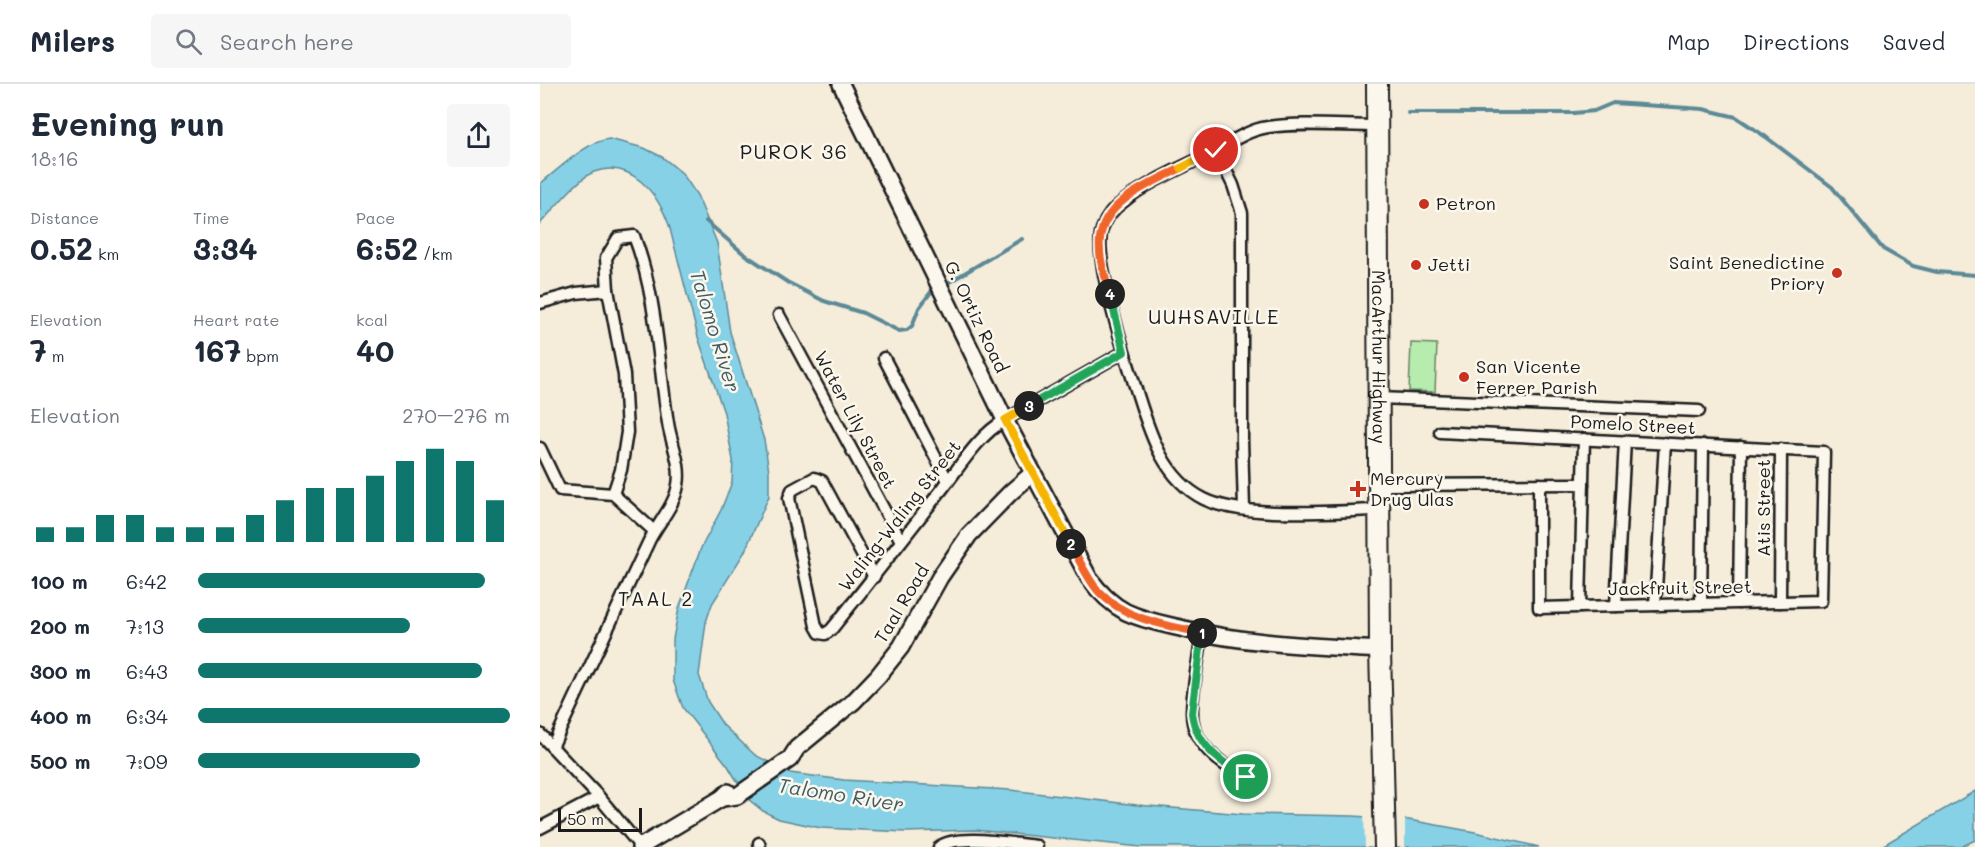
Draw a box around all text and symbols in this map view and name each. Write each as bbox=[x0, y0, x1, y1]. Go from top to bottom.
search box bbox=[151, 14, 571, 68]
text: Milers bbox=[30, 23, 115, 59]
icon: search bbox=[172, 25, 205, 58]
text: Search here bbox=[220, 27, 354, 56]
text: Map bbox=[1667, 28, 1710, 55]
text: Directions bbox=[1743, 28, 1850, 55]
text: Saved bbox=[1883, 28, 1945, 55]
text: Evening run bbox=[30, 101, 224, 144]
button: share bbox=[447, 104, 510, 167]
pin bbox=[1190, 124, 1241, 175]
icon: check bbox=[1199, 133, 1232, 166]
district label: PUROK 36 bbox=[740, 138, 848, 164]
text: 18:16 bbox=[30, 145, 78, 171]
place label: Petron bbox=[1436, 191, 1496, 215]
marker: Petron bbox=[1417, 197, 1431, 211]
text: Distance bbox=[30, 207, 99, 228]
text: Time bbox=[193, 207, 229, 228]
text: Pace bbox=[356, 207, 395, 228]
text: 0.52 bbox=[30, 228, 93, 268]
text: 3:34 bbox=[193, 228, 258, 268]
text: 6:52 bbox=[356, 228, 418, 268]
text: km bbox=[93, 243, 119, 264]
text: /km bbox=[418, 243, 453, 264]
place label: Saint Benedictine Priory bbox=[1669, 250, 1825, 295]
place label: Jetti bbox=[1428, 252, 1470, 276]
street label: G. Ortiz Road bbox=[939, 257, 1014, 377]
marker: Jetti bbox=[1409, 258, 1423, 272]
water label: Talomo River bbox=[685, 266, 747, 395]
marker: Saint Benedictine Priory bbox=[1830, 266, 1844, 280]
street label: MacArthur Highway bbox=[1367, 270, 1392, 444]
pin: 4 bbox=[1095, 279, 1125, 309]
text: 4 bbox=[1105, 283, 1115, 304]
district label: UUHSAVILLE bbox=[1148, 303, 1280, 329]
text: Elevation bbox=[30, 309, 102, 330]
text: Heart rate bbox=[193, 309, 279, 330]
text: kcal bbox=[356, 309, 388, 330]
text: 7 bbox=[30, 330, 47, 370]
text: 167 bbox=[193, 330, 241, 370]
text: 40 bbox=[356, 330, 394, 370]
text: m bbox=[47, 345, 65, 366]
text: bpm bbox=[241, 345, 279, 366]
street label: Water Lily Street bbox=[809, 346, 902, 493]
place label: San Vicente Ferrer Parish bbox=[1476, 354, 1597, 399]
marker: San Vicente Ferrer Parish bbox=[1457, 370, 1471, 384]
pin: 3 bbox=[1014, 391, 1044, 421]
text: 3 bbox=[1024, 395, 1034, 416]
text: Elevation bbox=[30, 402, 120, 428]
text: 270–276 m bbox=[402, 402, 510, 428]
street label: Pomelo Street bbox=[1570, 409, 1696, 439]
street label: Waling-Waling Street bbox=[833, 435, 966, 596]
street label: Atis Street bbox=[1751, 459, 1775, 557]
place label: Mercury Drug Ulas bbox=[1370, 466, 1454, 511]
marker: Mercury Drug Ulas bbox=[1351, 482, 1365, 496]
pin: 2 bbox=[1056, 529, 1086, 559]
text: 2 bbox=[1067, 533, 1075, 554]
street label: Taal Road bbox=[868, 560, 934, 647]
text: 100 m bbox=[30, 568, 88, 594]
text: 6:42 bbox=[126, 568, 167, 594]
street label: Jackfruit Street bbox=[1608, 574, 1752, 600]
district label: TAAL 2 bbox=[618, 585, 694, 611]
text: 200 m bbox=[30, 613, 90, 639]
text: 7:13 bbox=[126, 613, 164, 639]
pin: 1 bbox=[1187, 618, 1217, 648]
text: 1 bbox=[1198, 622, 1206, 643]
text: 300 m bbox=[30, 658, 91, 684]
text: 6:43 bbox=[126, 658, 168, 684]
text: 400 m bbox=[30, 703, 91, 729]
text: 6:34 bbox=[126, 703, 168, 729]
text: 500 m bbox=[30, 748, 90, 774]
text: 7:09 bbox=[126, 748, 167, 774]
pin bbox=[1220, 751, 1271, 802]
icon: arrive bbox=[1229, 760, 1262, 793]
water label: Talomo River bbox=[777, 771, 906, 817]
scale bar bbox=[558, 805, 642, 832]
text: 50 m bbox=[567, 808, 604, 829]

